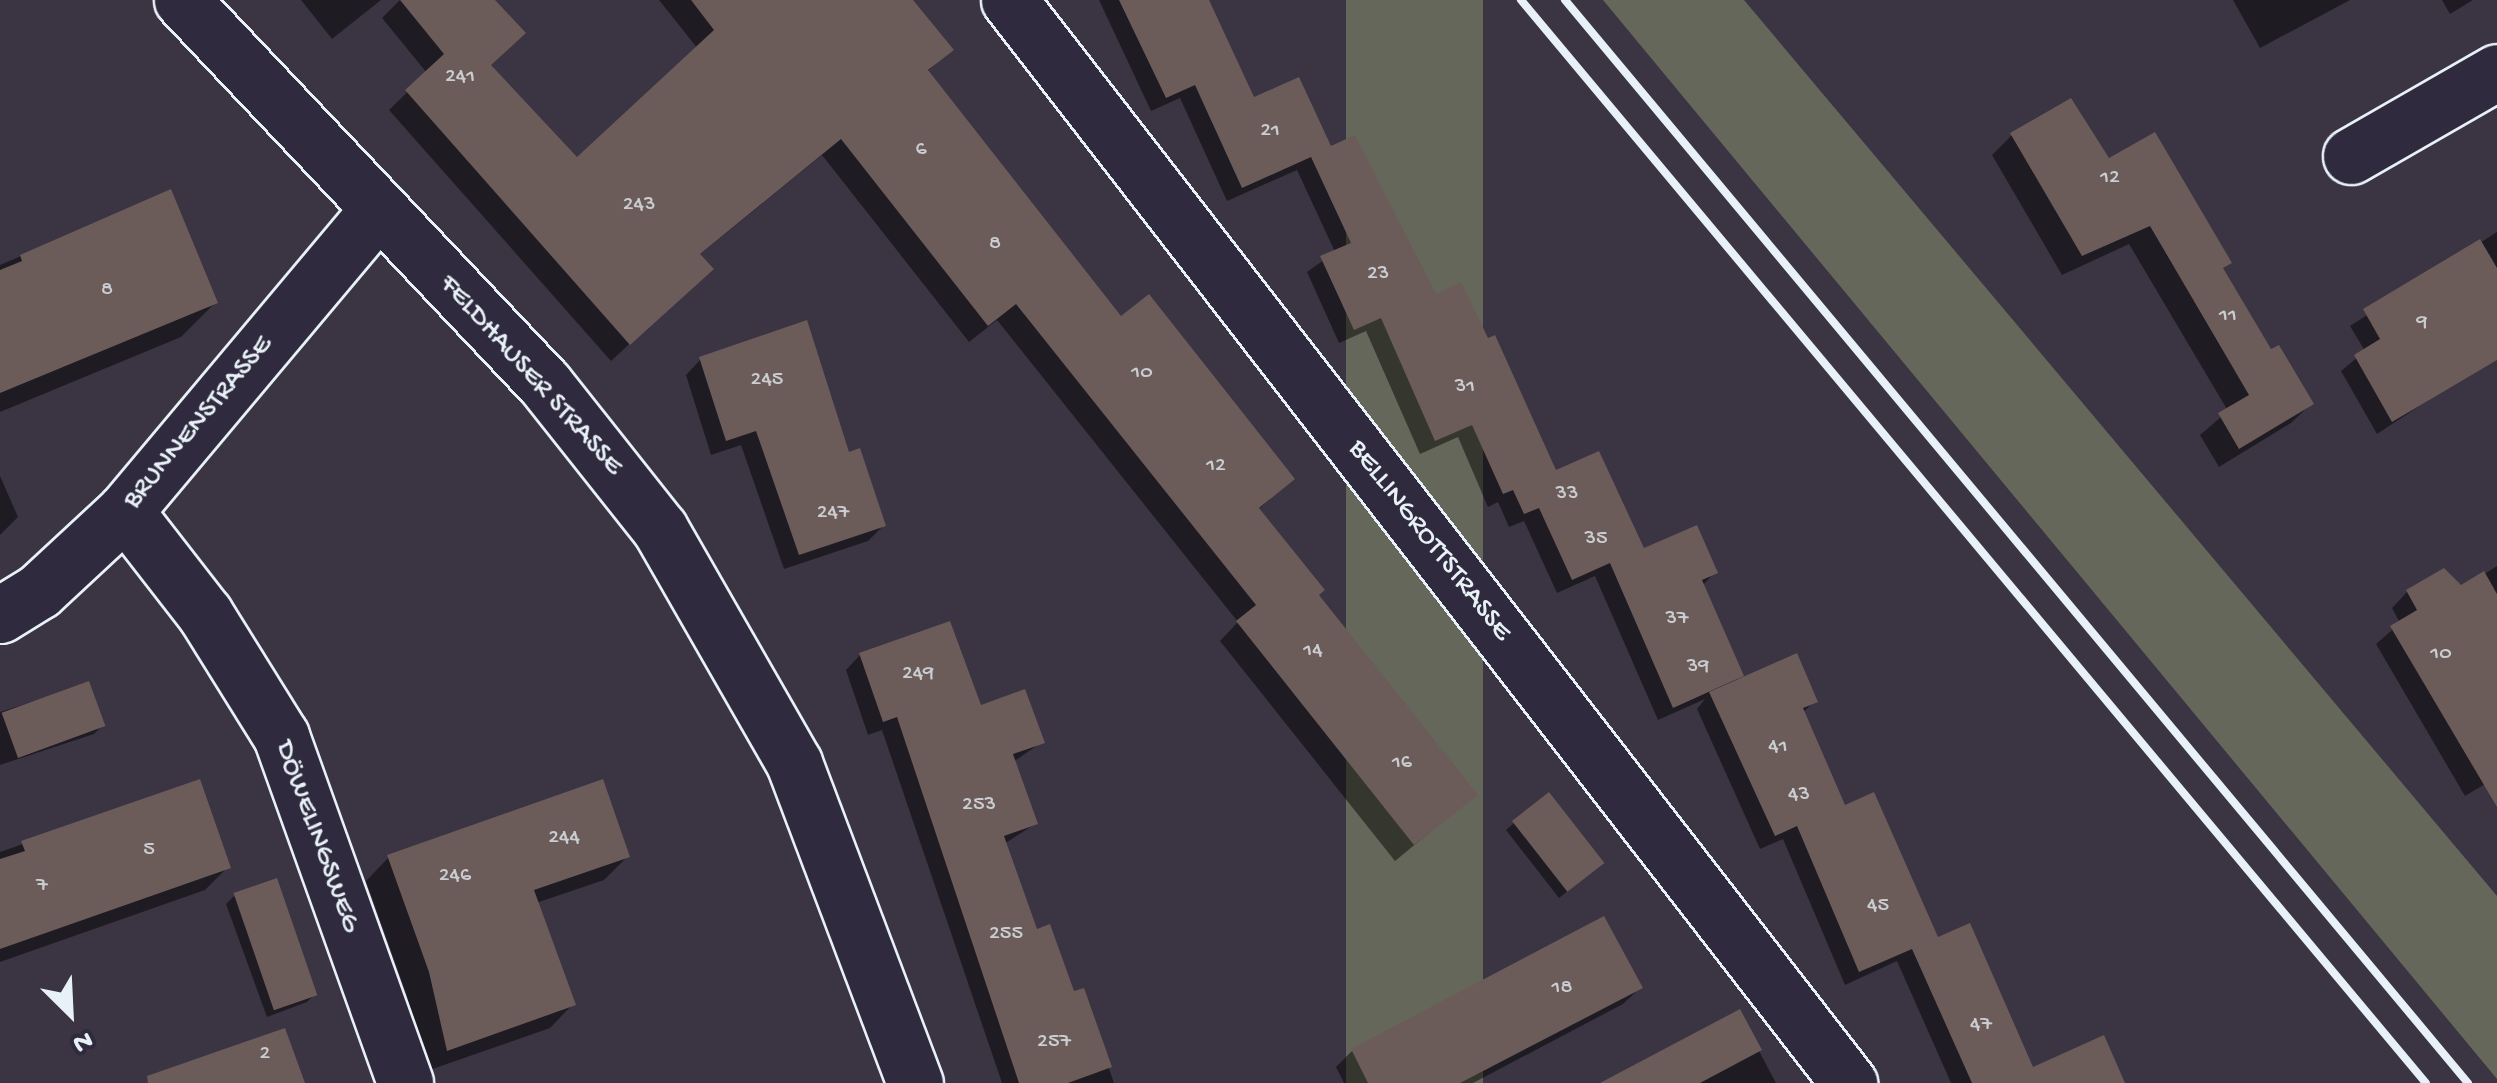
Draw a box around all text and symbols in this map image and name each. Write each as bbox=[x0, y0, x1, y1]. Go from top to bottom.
house number: 241 bbox=[445, 65, 475, 91]
house number: 21 bbox=[1260, 119, 1280, 145]
house number: 6 bbox=[915, 138, 927, 164]
house number: 12 bbox=[2100, 166, 2120, 192]
house number: 243 bbox=[623, 193, 655, 219]
house number: 8 bbox=[989, 232, 1001, 258]
house number: 23 bbox=[1367, 262, 1389, 288]
street label: FELDHAUSER STRASSE bbox=[431, 269, 629, 483]
house number: 8 bbox=[101, 278, 113, 304]
house number: 11 bbox=[2219, 304, 2237, 330]
house number: 9 bbox=[2416, 311, 2428, 337]
street label: BRUNNENSTRASSE bbox=[117, 330, 281, 516]
house number: 10 bbox=[1131, 361, 1153, 387]
house number: 245 bbox=[751, 368, 783, 394]
house number: 31 bbox=[1455, 375, 1475, 401]
street label: BELLINGROTTSTRASSE bbox=[1340, 434, 1518, 648]
house number: 12 bbox=[1206, 454, 1226, 480]
house number: 33 bbox=[1556, 482, 1578, 508]
house number: 247 bbox=[817, 501, 849, 527]
house number: 35 bbox=[1585, 527, 1607, 553]
house number: 37 bbox=[1666, 607, 1688, 633]
house number: 14 bbox=[1303, 639, 1323, 665]
house number: 10 bbox=[2430, 642, 2452, 668]
house number: 39 bbox=[1687, 655, 1709, 681]
house number: 249 bbox=[902, 662, 934, 688]
house number: 41 bbox=[1768, 735, 1788, 761]
street label: DÖWELINGSWEG bbox=[266, 737, 366, 937]
house number: 16 bbox=[1392, 751, 1412, 777]
house number: 43 bbox=[1788, 783, 1810, 809]
house number: 253 bbox=[962, 793, 996, 819]
house number: 244 bbox=[548, 826, 580, 852]
house number: 5 bbox=[143, 838, 155, 864]
house number: 246 bbox=[439, 864, 471, 890]
house number: 7 bbox=[36, 874, 48, 900]
house number: 45 bbox=[1867, 894, 1889, 920]
house number: 255 bbox=[989, 922, 1023, 948]
north arrow bbox=[20, 963, 120, 1063]
house number: 18 bbox=[1552, 976, 1572, 1002]
house number: 47 bbox=[1970, 1013, 1992, 1039]
text: N bbox=[67, 1022, 97, 1060]
house number: 257 bbox=[1037, 1030, 1071, 1056]
house number: 2 bbox=[260, 1042, 270, 1068]

